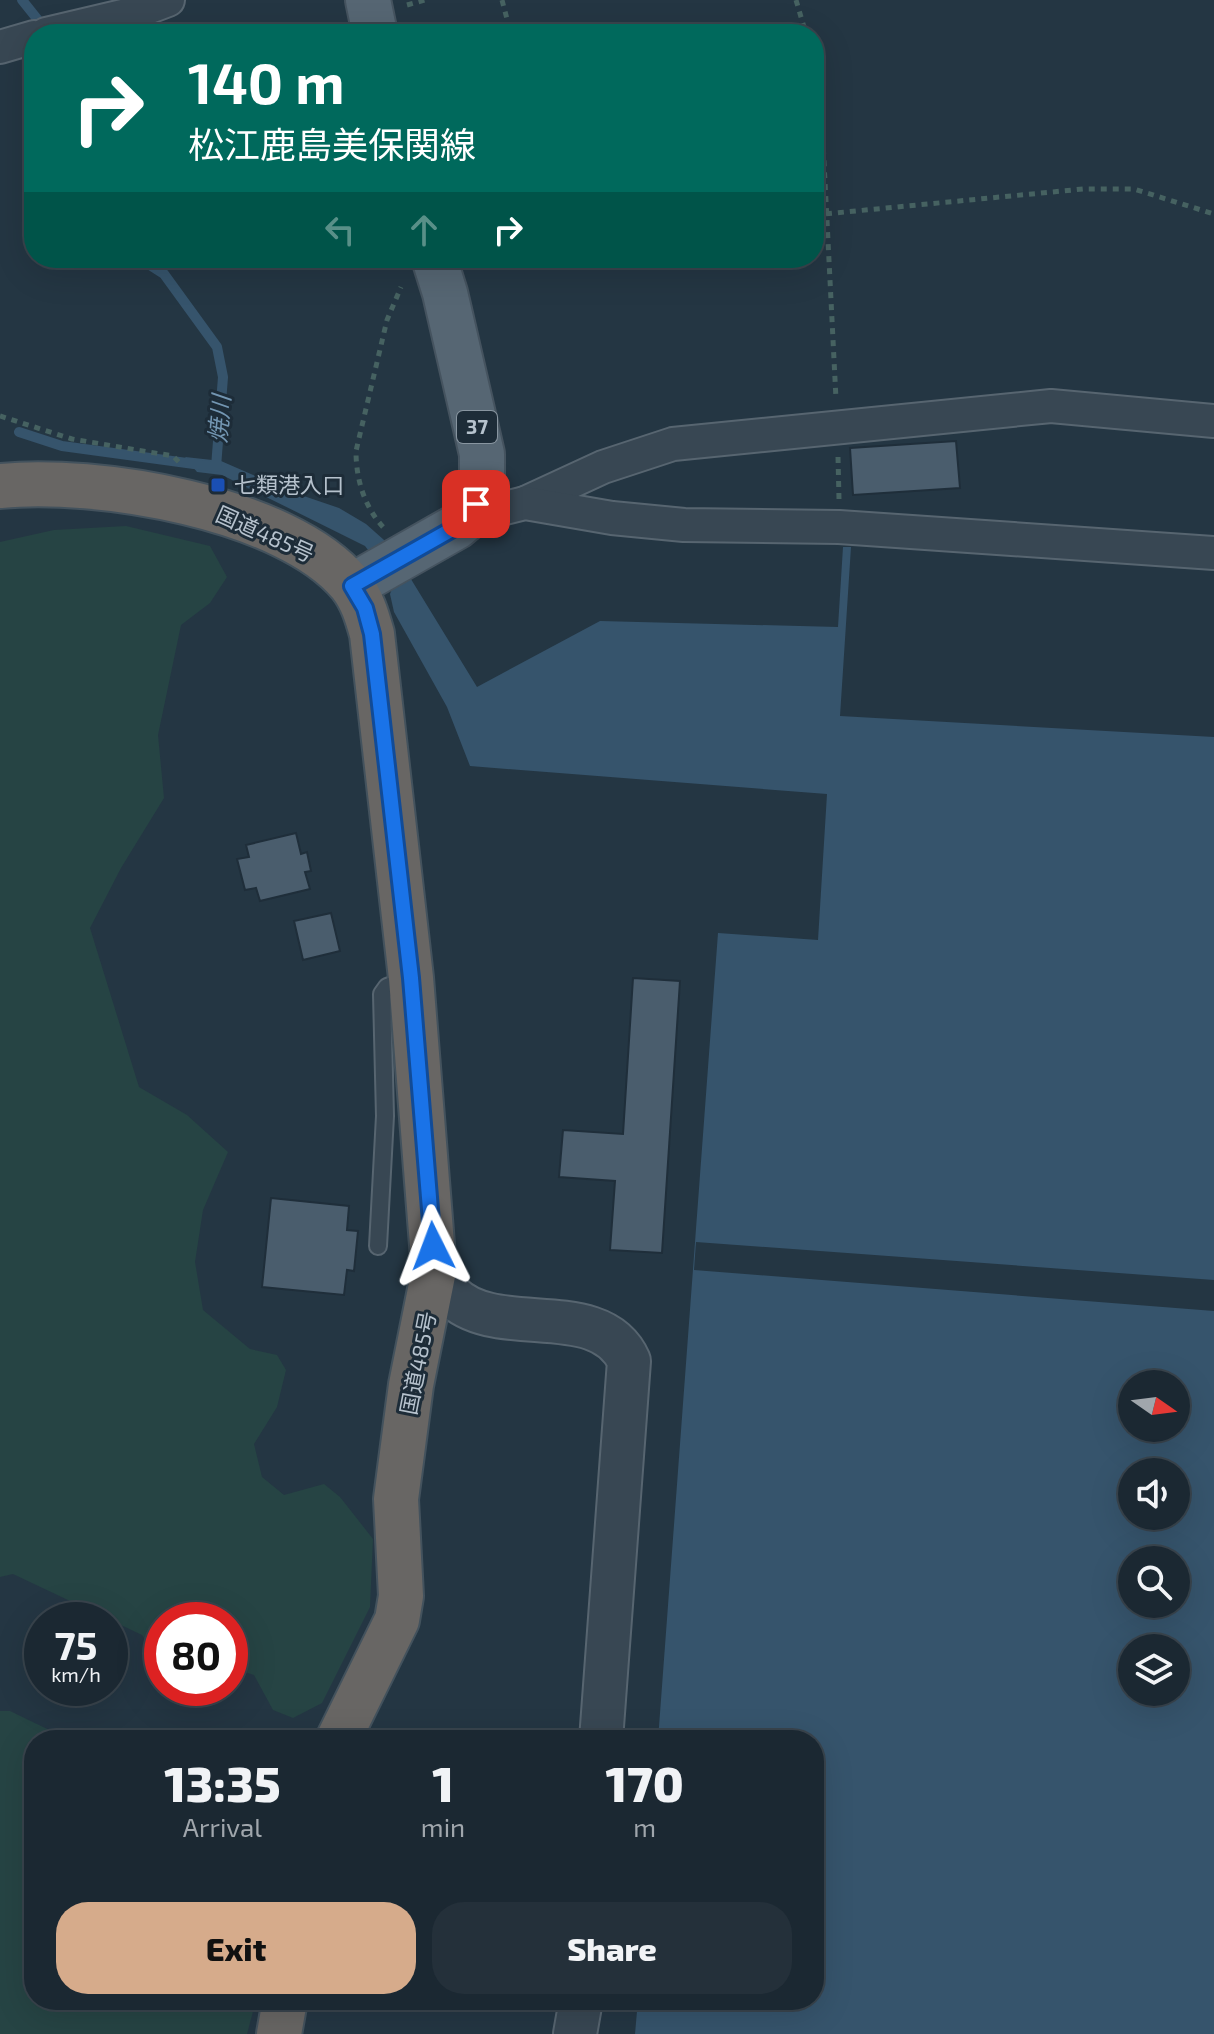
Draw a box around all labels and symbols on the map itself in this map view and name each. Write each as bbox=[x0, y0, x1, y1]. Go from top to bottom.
water label: 焼川 bbox=[202, 391, 235, 444]
road number: 37 bbox=[457, 411, 497, 443]
pin bbox=[442, 470, 510, 538]
place label: 七類港入口 bbox=[234, 471, 344, 497]
marker: 七類港入口 bbox=[209, 476, 227, 494]
street label: 国道485号 bbox=[212, 500, 319, 566]
position arrow bbox=[391, 1204, 475, 1288]
street label: 国道485号 bbox=[394, 1309, 440, 1417]
north arrow bbox=[1118, 1370, 1190, 1442]
speed limit sign: 80 bbox=[144, 1602, 248, 1706]

